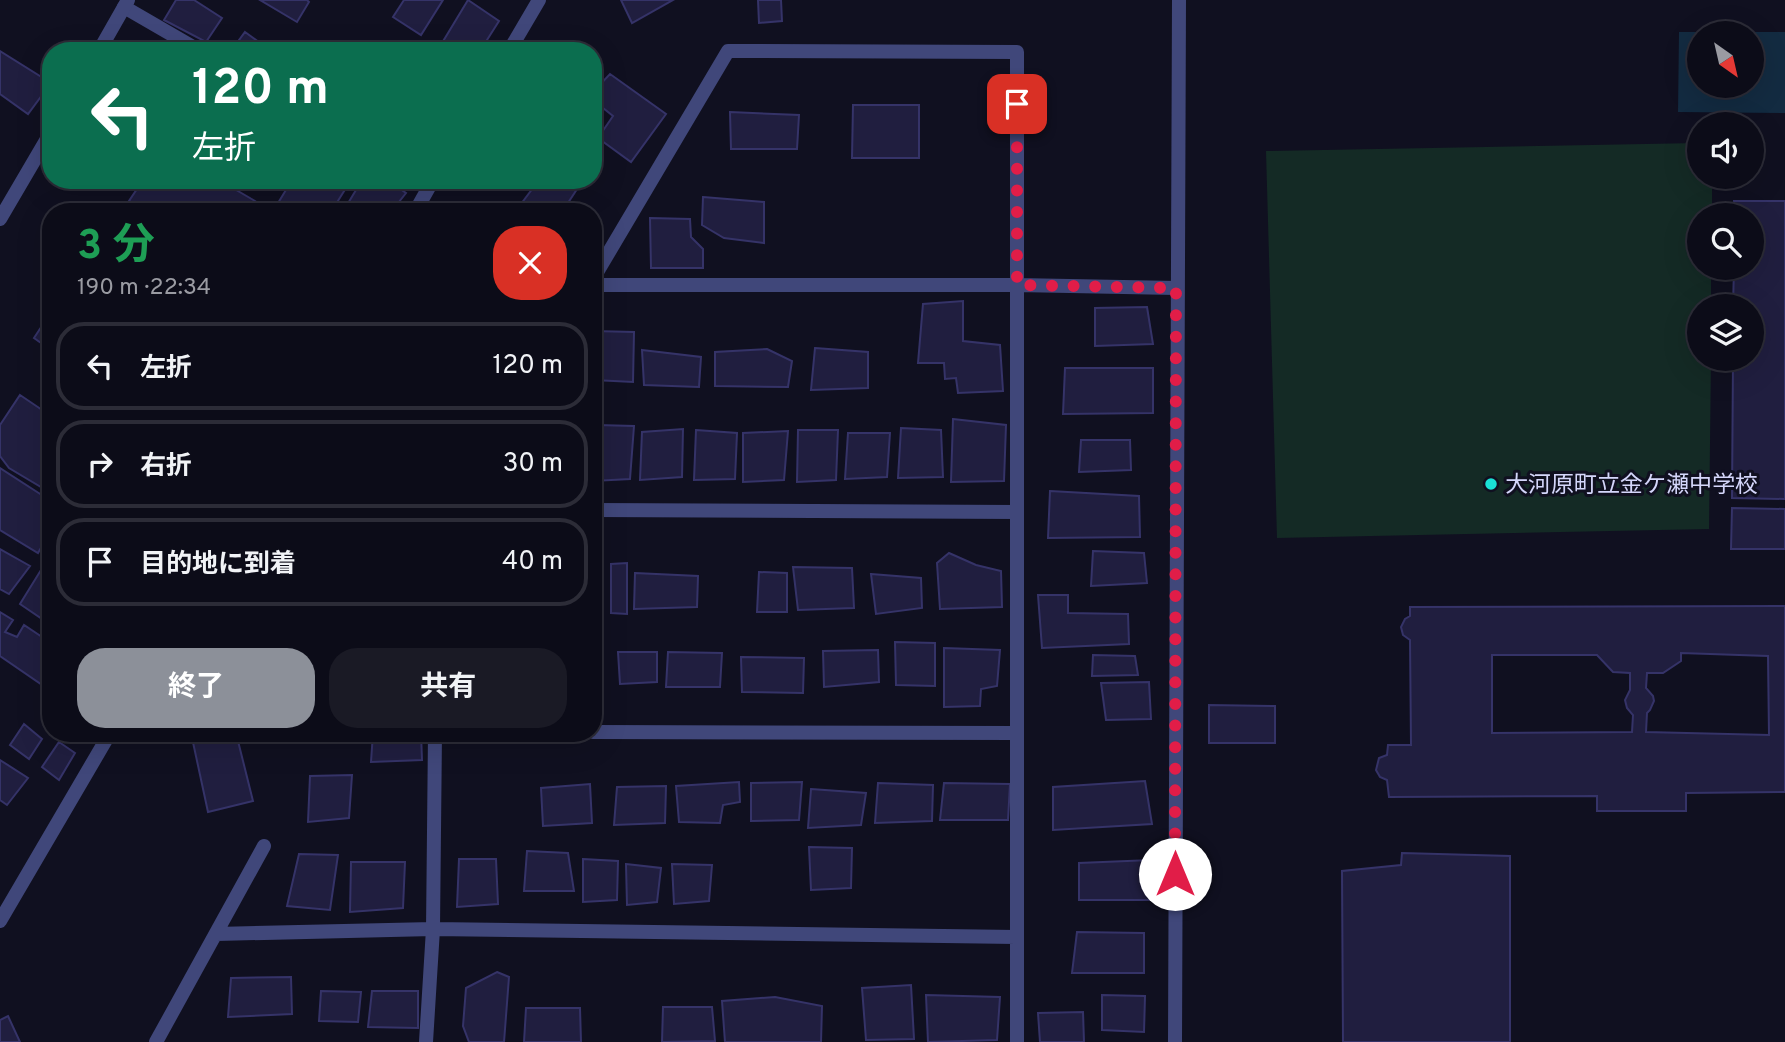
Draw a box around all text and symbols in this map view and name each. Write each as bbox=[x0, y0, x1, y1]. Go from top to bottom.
north arrow bbox=[1687, 21, 1764, 98]
map controls bbox=[1687, 21, 1764, 371]
text: 120 m bbox=[192, 60, 329, 122]
icon: left bbox=[77, 70, 168, 161]
pin bbox=[987, 74, 1047, 134]
icon: arrive bbox=[998, 85, 1036, 123]
button: sound bbox=[1687, 112, 1764, 189]
text: 左折 bbox=[192, 130, 256, 170]
button: search bbox=[1687, 203, 1764, 280]
text: 3 分 bbox=[77, 221, 155, 274]
button: close bbox=[493, 226, 567, 300]
text: 190 m · 22:34 bbox=[77, 274, 211, 303]
button: layers bbox=[1687, 294, 1764, 371]
icon: left bbox=[81, 347, 119, 385]
text: 120 m bbox=[493, 350, 563, 383]
text: 左折 bbox=[140, 353, 192, 386]
icon: right bbox=[81, 445, 119, 483]
text: 30 m bbox=[503, 448, 563, 481]
text: 右折 bbox=[140, 451, 192, 484]
place label: 大河原町立金ケ瀬中学校 bbox=[1505, 472, 1758, 501]
marker: 大河原町立金ケ瀬中学校 bbox=[1483, 476, 1499, 492]
icon: arrive bbox=[81, 543, 119, 581]
text: 40 m bbox=[502, 546, 563, 579]
text: 目的地に到着 bbox=[140, 549, 296, 582]
button: 終了 bbox=[77, 648, 315, 728]
button: 共有 bbox=[329, 648, 567, 728]
position arrow bbox=[1138, 837, 1212, 911]

